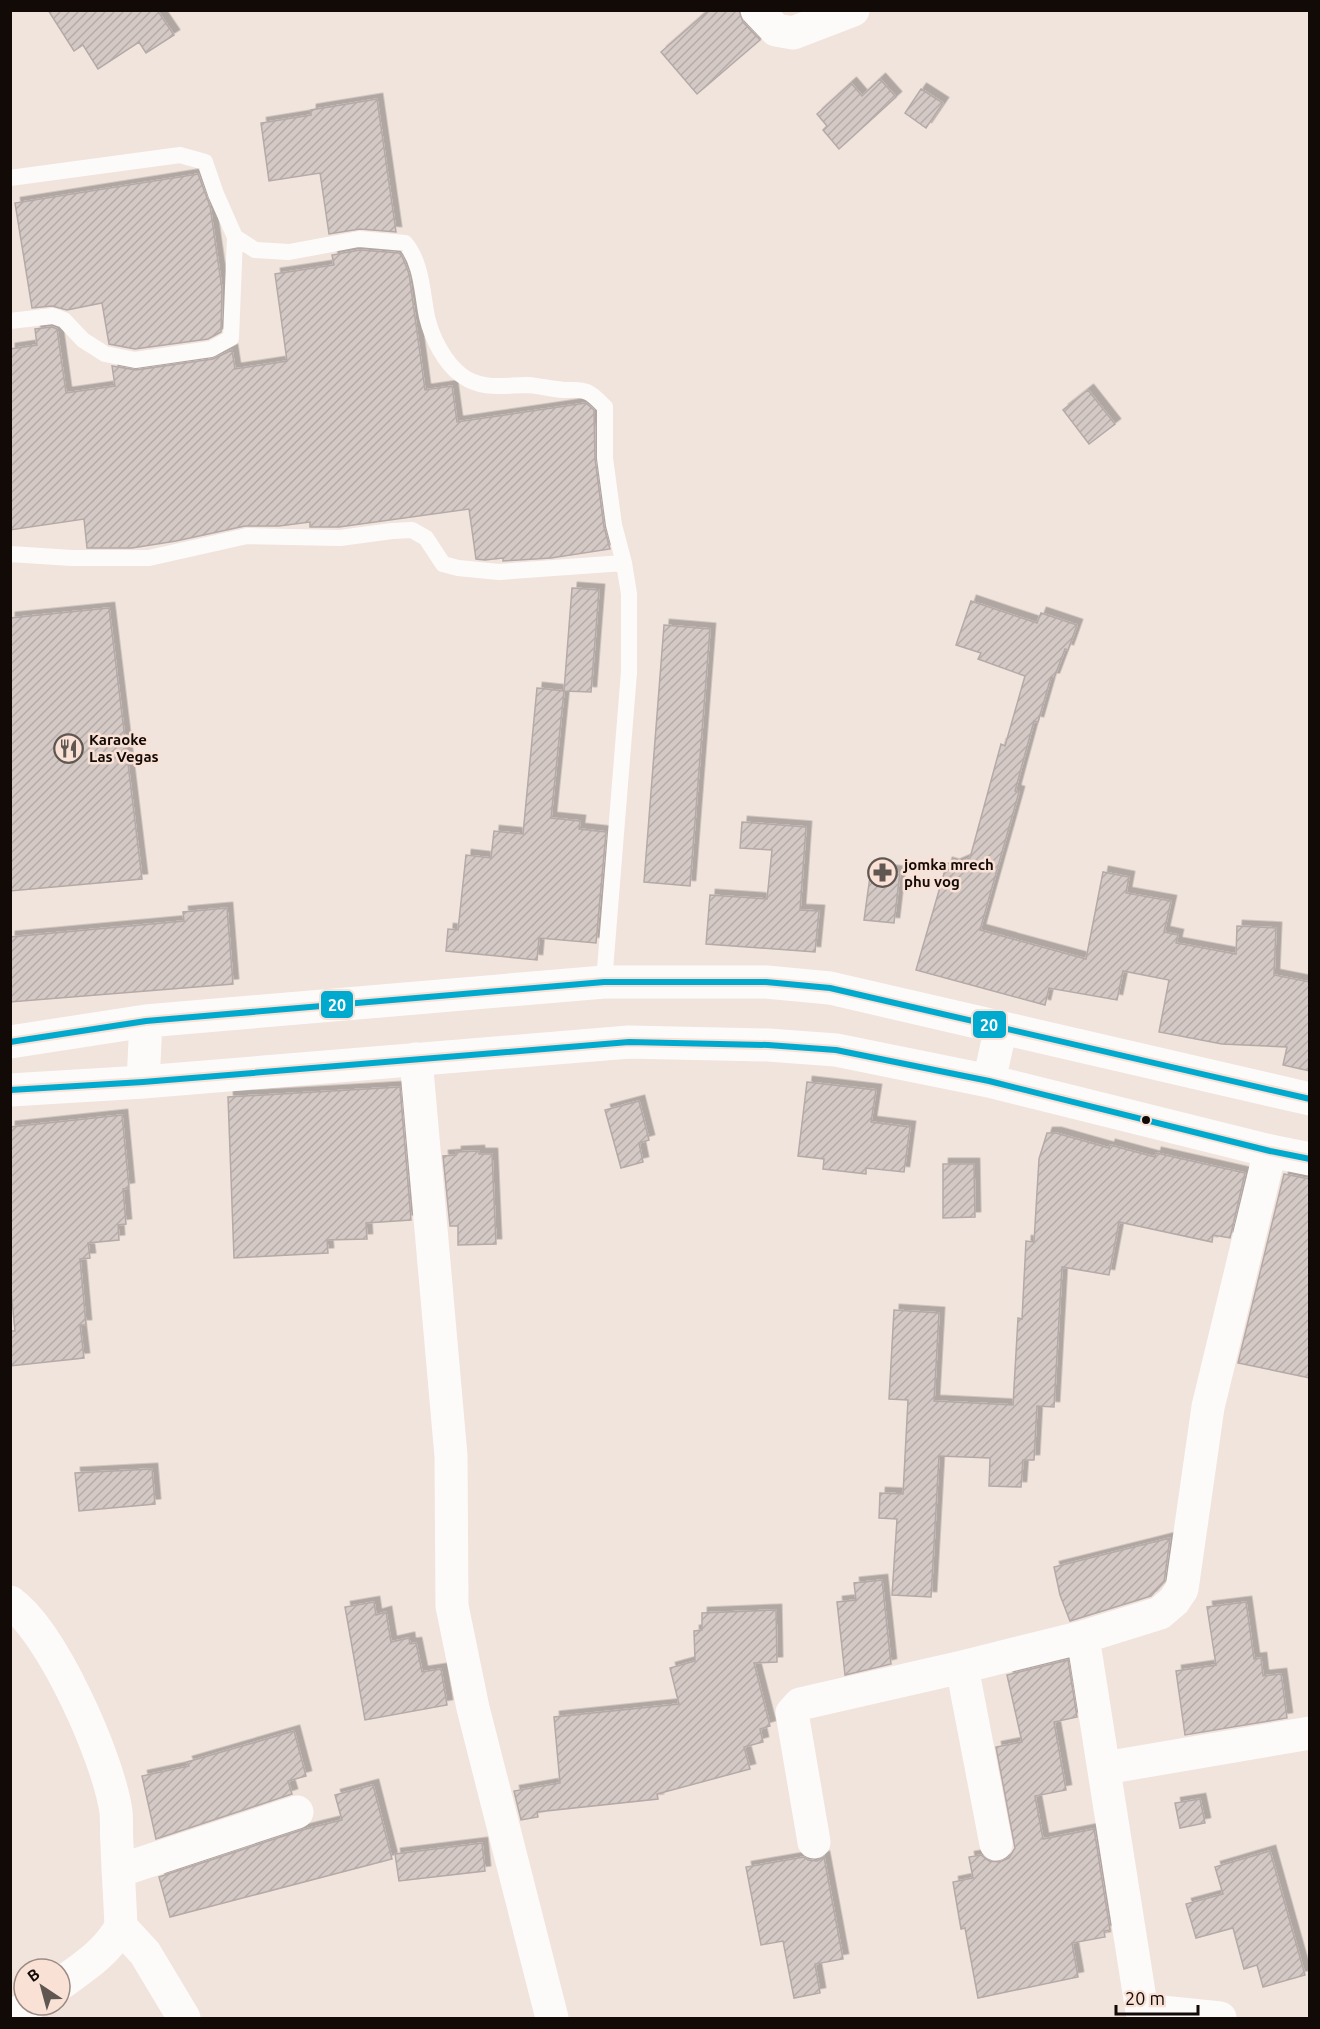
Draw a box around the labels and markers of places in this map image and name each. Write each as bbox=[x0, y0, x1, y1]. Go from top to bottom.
place label: Karaoke Las Vegas bbox=[89, 731, 159, 765]
restaurant icon: Karaoke Las Vegas bbox=[52, 732, 84, 764]
place label: jomka mrech phu vog bbox=[902, 856, 994, 890]
pharmacy icon: jomka mrech phu vog bbox=[867, 857, 899, 889]
unlabelled marker bbox=[1140, 1114, 1152, 1126]

